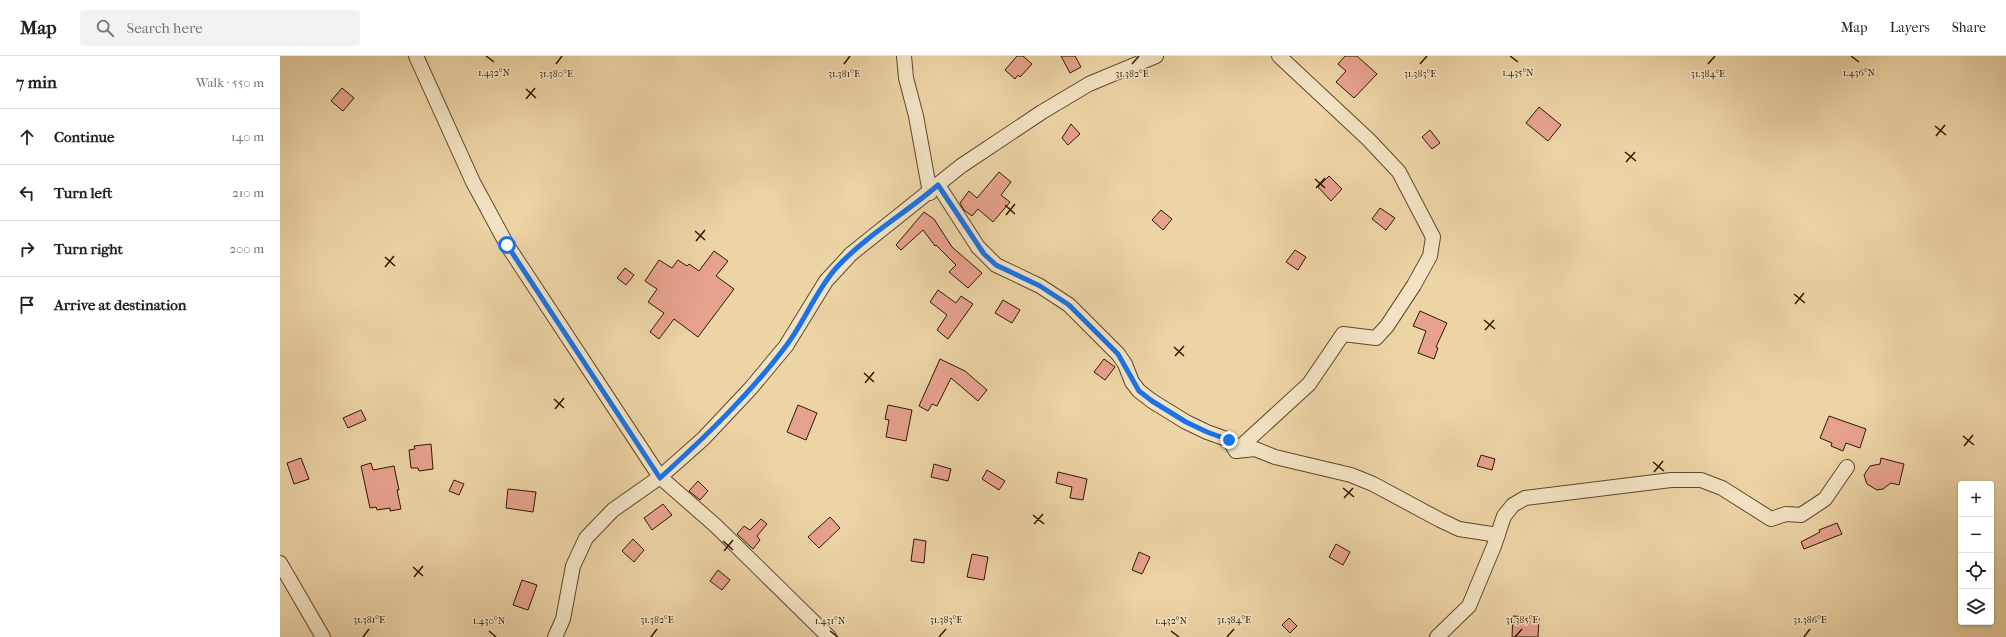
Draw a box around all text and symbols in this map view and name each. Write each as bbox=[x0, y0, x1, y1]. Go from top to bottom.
search box bbox=[80, 10, 360, 46]
text: Map bbox=[20, 17, 56, 39]
icon: search bbox=[94, 17, 116, 39]
text: Search here bbox=[126, 19, 203, 37]
text: Map bbox=[1841, 19, 1868, 36]
text: Layers bbox=[1890, 19, 1930, 36]
text: Share bbox=[1952, 19, 1986, 36]
text: 1.432°N bbox=[478, 67, 510, 79]
text: 1.435°N bbox=[1502, 67, 1534, 79]
text: 1.436°N bbox=[1843, 67, 1876, 79]
text: 31.380°E bbox=[539, 68, 573, 80]
text: 31.381°E bbox=[828, 68, 860, 80]
text: 31.382°E bbox=[1115, 68, 1149, 80]
text: 31.383°E bbox=[1404, 68, 1436, 80]
text: 31.384°E bbox=[1691, 68, 1725, 80]
text: 7 min bbox=[16, 72, 57, 92]
text: Walk · 550 m bbox=[196, 75, 264, 90]
icon: ahead bbox=[16, 126, 38, 148]
text: Continue bbox=[54, 128, 114, 146]
text: 140 m bbox=[231, 129, 264, 144]
icon: left bbox=[16, 182, 38, 204]
text: Turn left bbox=[54, 184, 112, 202]
text: 210 m bbox=[232, 185, 264, 200]
route start bbox=[498, 236, 516, 254]
icon: right bbox=[16, 238, 38, 260]
text: Turn right bbox=[54, 240, 123, 258]
text: 200 m bbox=[229, 241, 264, 256]
icon: arrive bbox=[16, 294, 38, 316]
text: Arrive at destination bbox=[54, 296, 186, 314]
route end bbox=[1220, 431, 1238, 449]
map controls bbox=[1958, 481, 1994, 625]
button: + bbox=[1958, 481, 1994, 517]
button: − bbox=[1958, 517, 1994, 553]
button: locate bbox=[1958, 553, 1994, 589]
button: layers bbox=[1958, 589, 1994, 625]
text: 31.381°E bbox=[353, 614, 385, 626]
text: 31.382°E bbox=[640, 614, 674, 626]
text: 31.383°E bbox=[930, 614, 962, 626]
text: 31.384°E bbox=[1217, 614, 1251, 626]
text: 31.385°E bbox=[1506, 614, 1538, 626]
text: 31.386°E bbox=[1793, 614, 1827, 626]
text: 1.430°N bbox=[473, 615, 506, 627]
text: 1.431°N bbox=[815, 615, 846, 627]
text: 1.432°N bbox=[1155, 615, 1187, 627]

